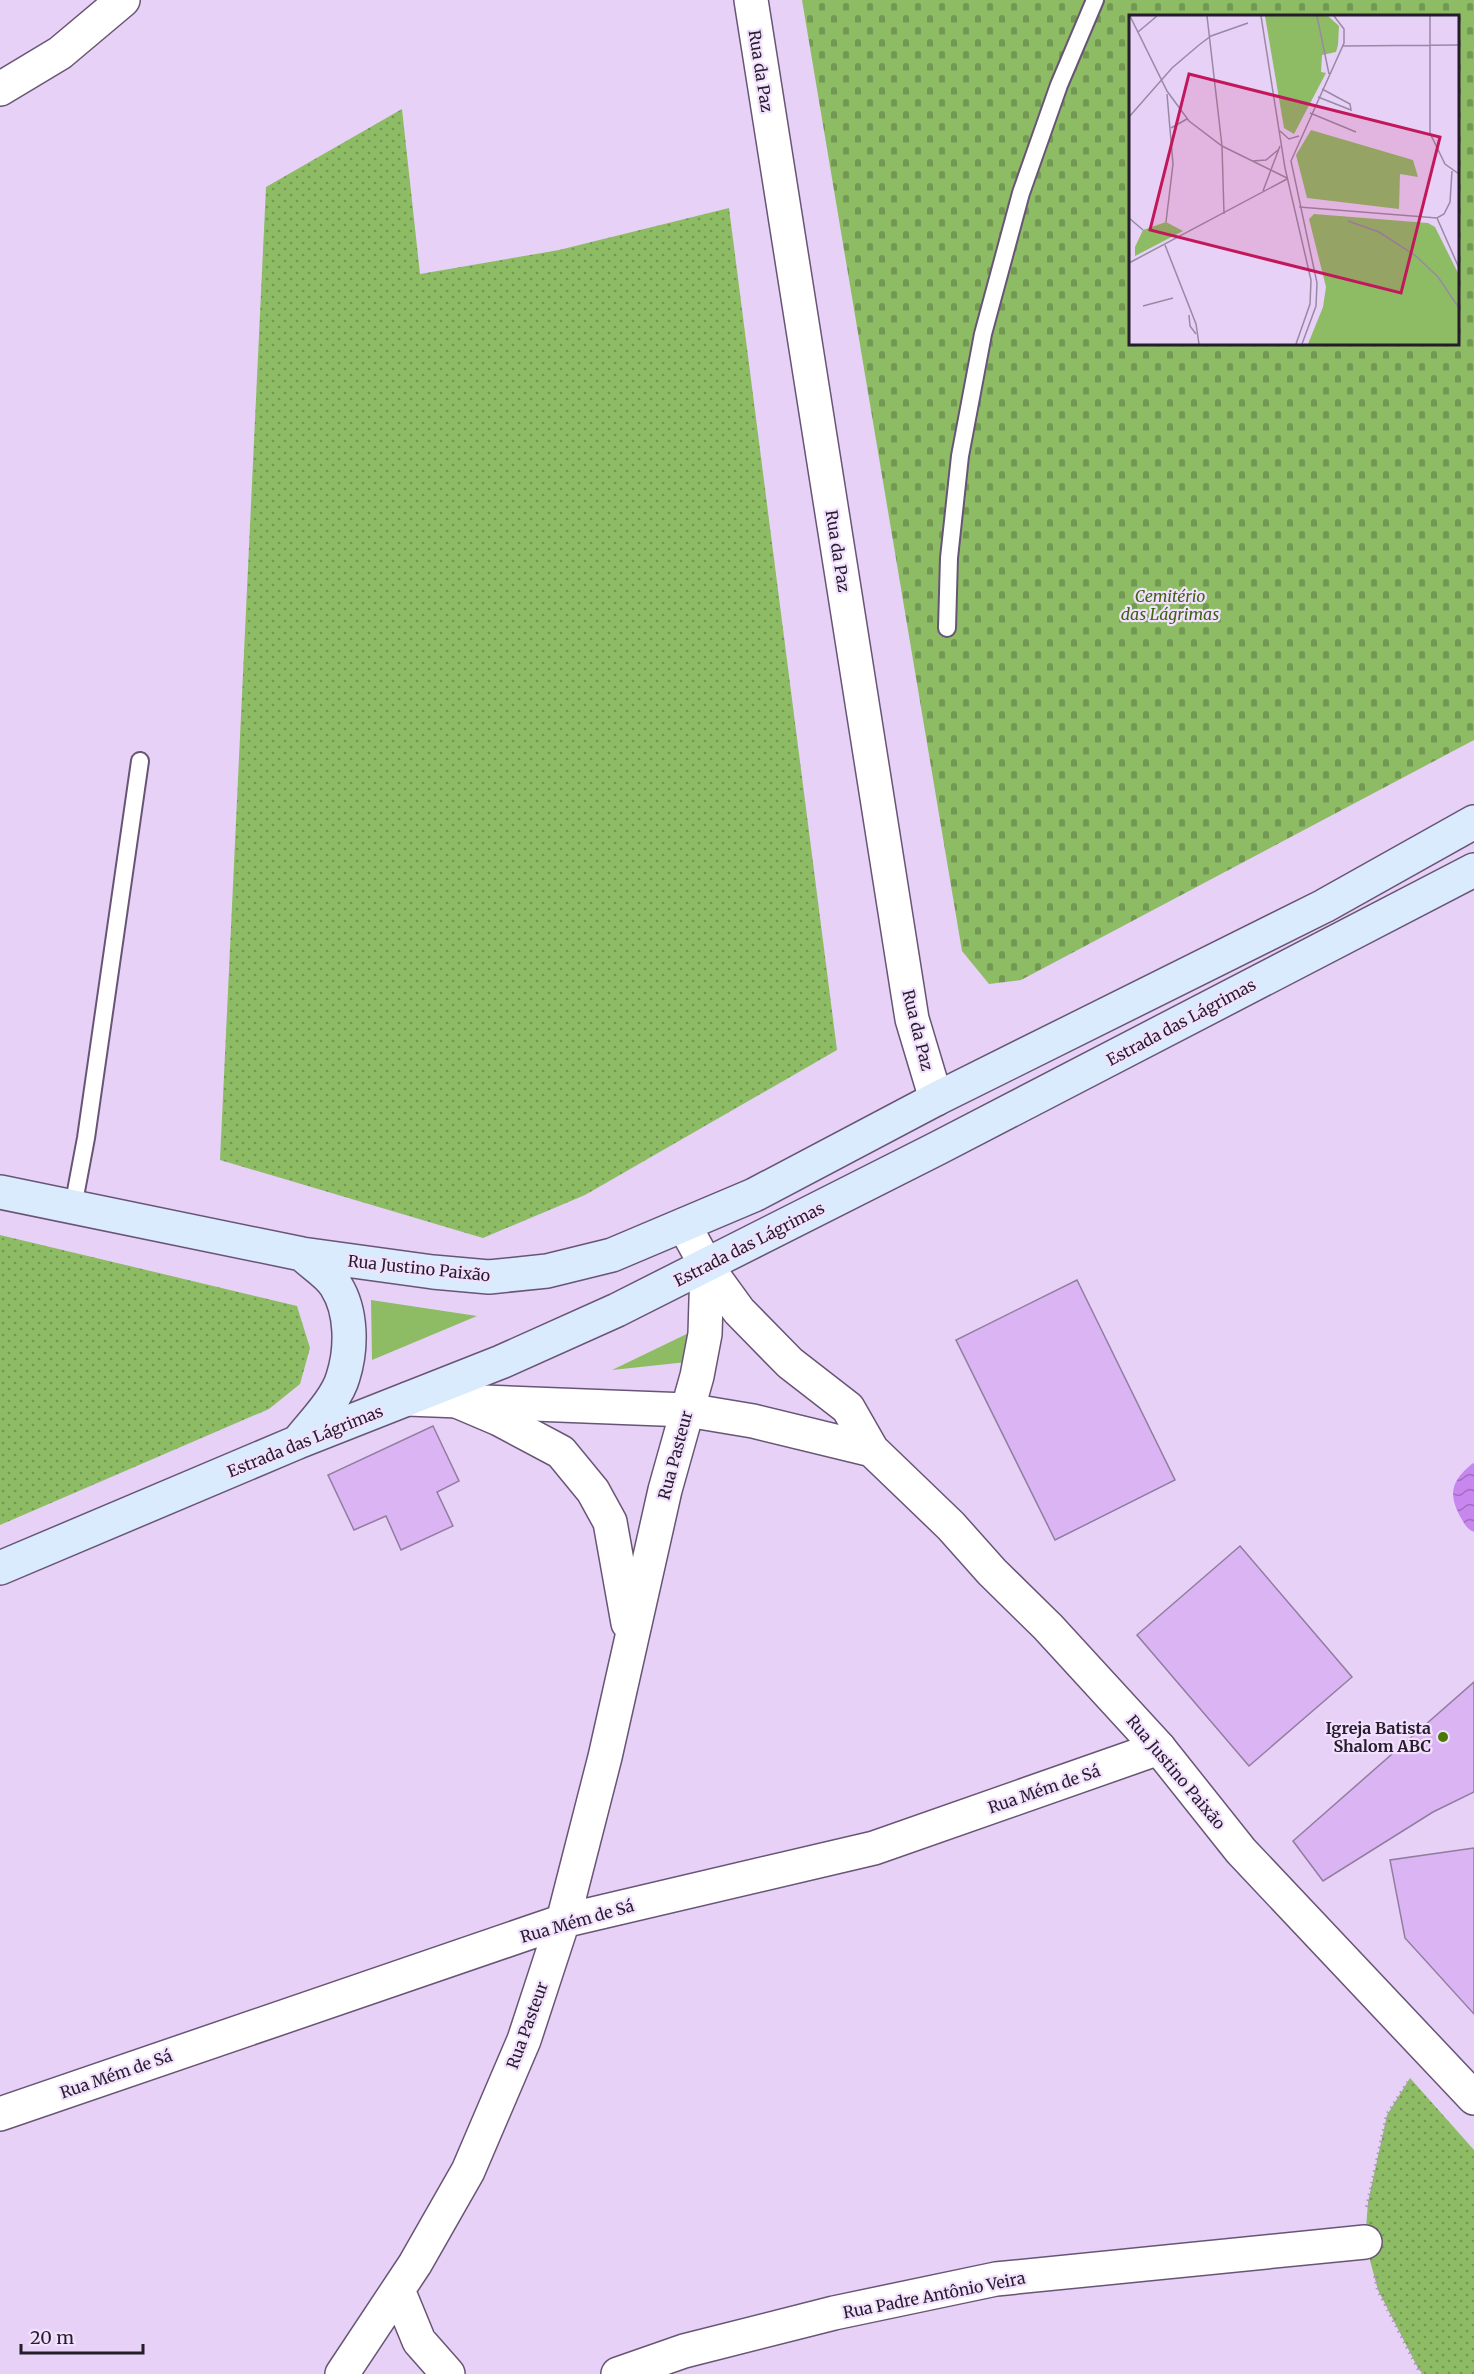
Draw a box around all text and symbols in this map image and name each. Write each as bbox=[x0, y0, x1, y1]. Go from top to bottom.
inset map bbox=[1129, 15, 1459, 345]
street label: Rua da Paz bbox=[745, 29, 777, 114]
street label: Rua da Paz bbox=[822, 509, 854, 594]
park label: Cemitério das Lágrimas bbox=[1121, 586, 1219, 624]
street label: Estrada das Lágrimas bbox=[1103, 974, 1259, 1070]
street label: Rua da Paz bbox=[898, 987, 938, 1073]
street label: Estrada das Lágrimas bbox=[670, 1197, 828, 1291]
street label: Rua Justino Paixão bbox=[347, 1251, 491, 1285]
street label: Estrada das Lágrimas bbox=[224, 1401, 386, 1481]
street label: Rua Pasteur bbox=[654, 1408, 696, 1502]
street label: Rua Justino Paixão bbox=[1122, 1711, 1230, 1833]
place label: Igreja Batista Shalom ABC bbox=[1325, 1718, 1431, 1756]
marker: Igreja Batista Shalom ABC bbox=[1436, 1730, 1450, 1744]
street label: Rua Mém de Sá bbox=[985, 1760, 1103, 1818]
street label: Rua Mém de Sá bbox=[518, 1895, 637, 1947]
street label: Rua Pasteur bbox=[502, 1979, 552, 2071]
street label: Rua Mém de Sá bbox=[57, 2045, 175, 2103]
street label: Rua Padre Antônio Veira bbox=[841, 2267, 1027, 2322]
scale bar bbox=[21, 2317, 142, 2355]
text: 20 m bbox=[30, 2326, 74, 2349]

